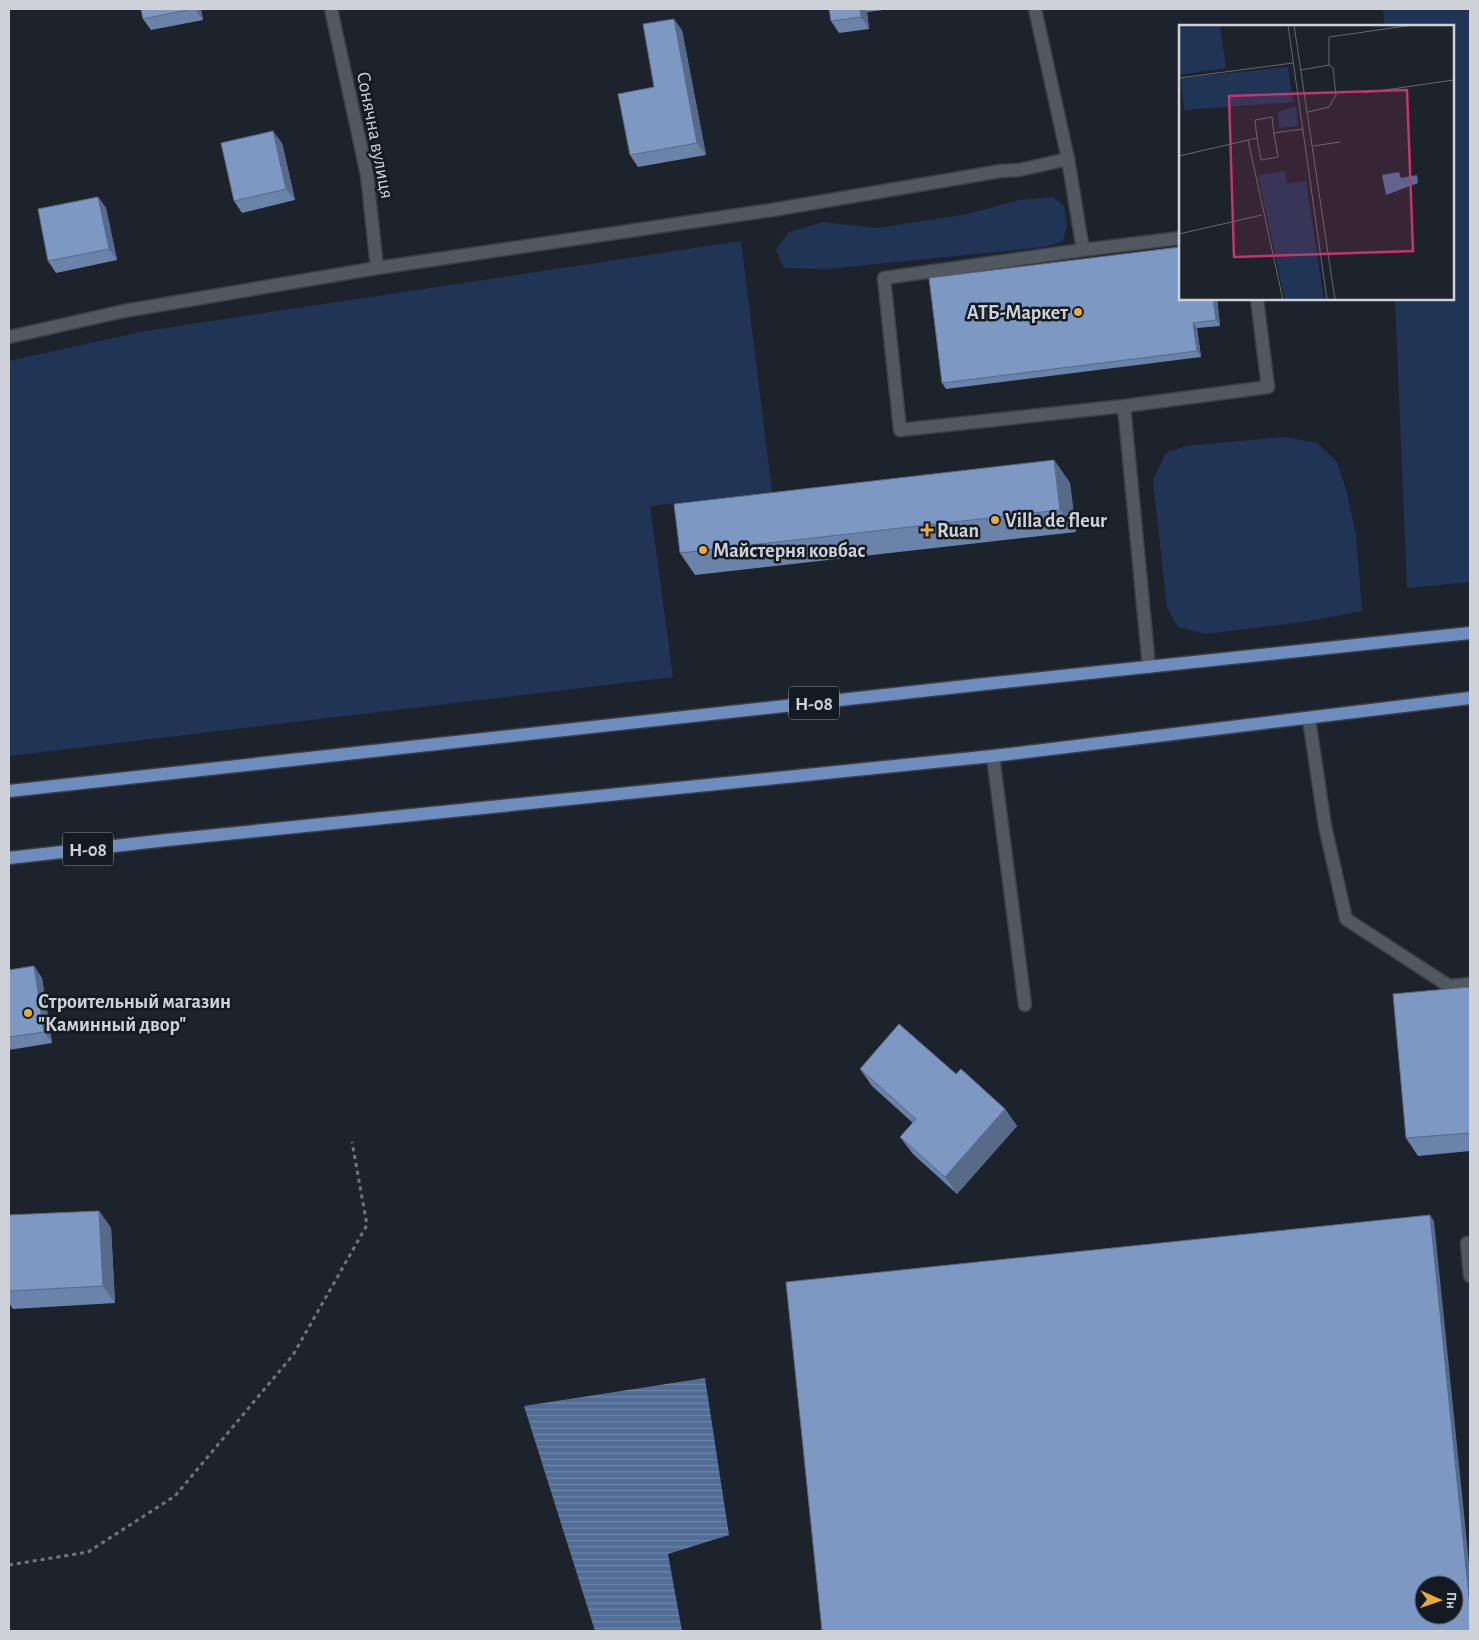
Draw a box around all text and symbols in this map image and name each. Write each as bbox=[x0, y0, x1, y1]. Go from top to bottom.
inset map bbox=[1179, 25, 1454, 300]
street label: Сонячна вулиця bbox=[353, 70, 397, 201]
place label: АТБ-Маркет bbox=[967, 303, 1068, 323]
marker: АТБ-Маркет bbox=[1072, 306, 1084, 318]
place label: Villa de fleur bbox=[1005, 511, 1107, 531]
marker: Villa de fleur bbox=[989, 514, 1001, 526]
place label: Ruan bbox=[937, 521, 979, 541]
marker: Ruan bbox=[921, 524, 933, 536]
place label: Майстерня ковбас bbox=[713, 541, 865, 561]
marker: Майстерня ковбас bbox=[697, 544, 709, 556]
road number: Н-08 bbox=[789, 686, 839, 720]
road number: Н-08 bbox=[63, 832, 113, 866]
place label: Строительный магазин "Каминный двор" bbox=[38, 992, 231, 1035]
marker: Строительный магазин "Каминный двор" bbox=[22, 1007, 34, 1019]
north arrow bbox=[1414, 1575, 1464, 1625]
text: Пн bbox=[1444, 1592, 1458, 1609]

